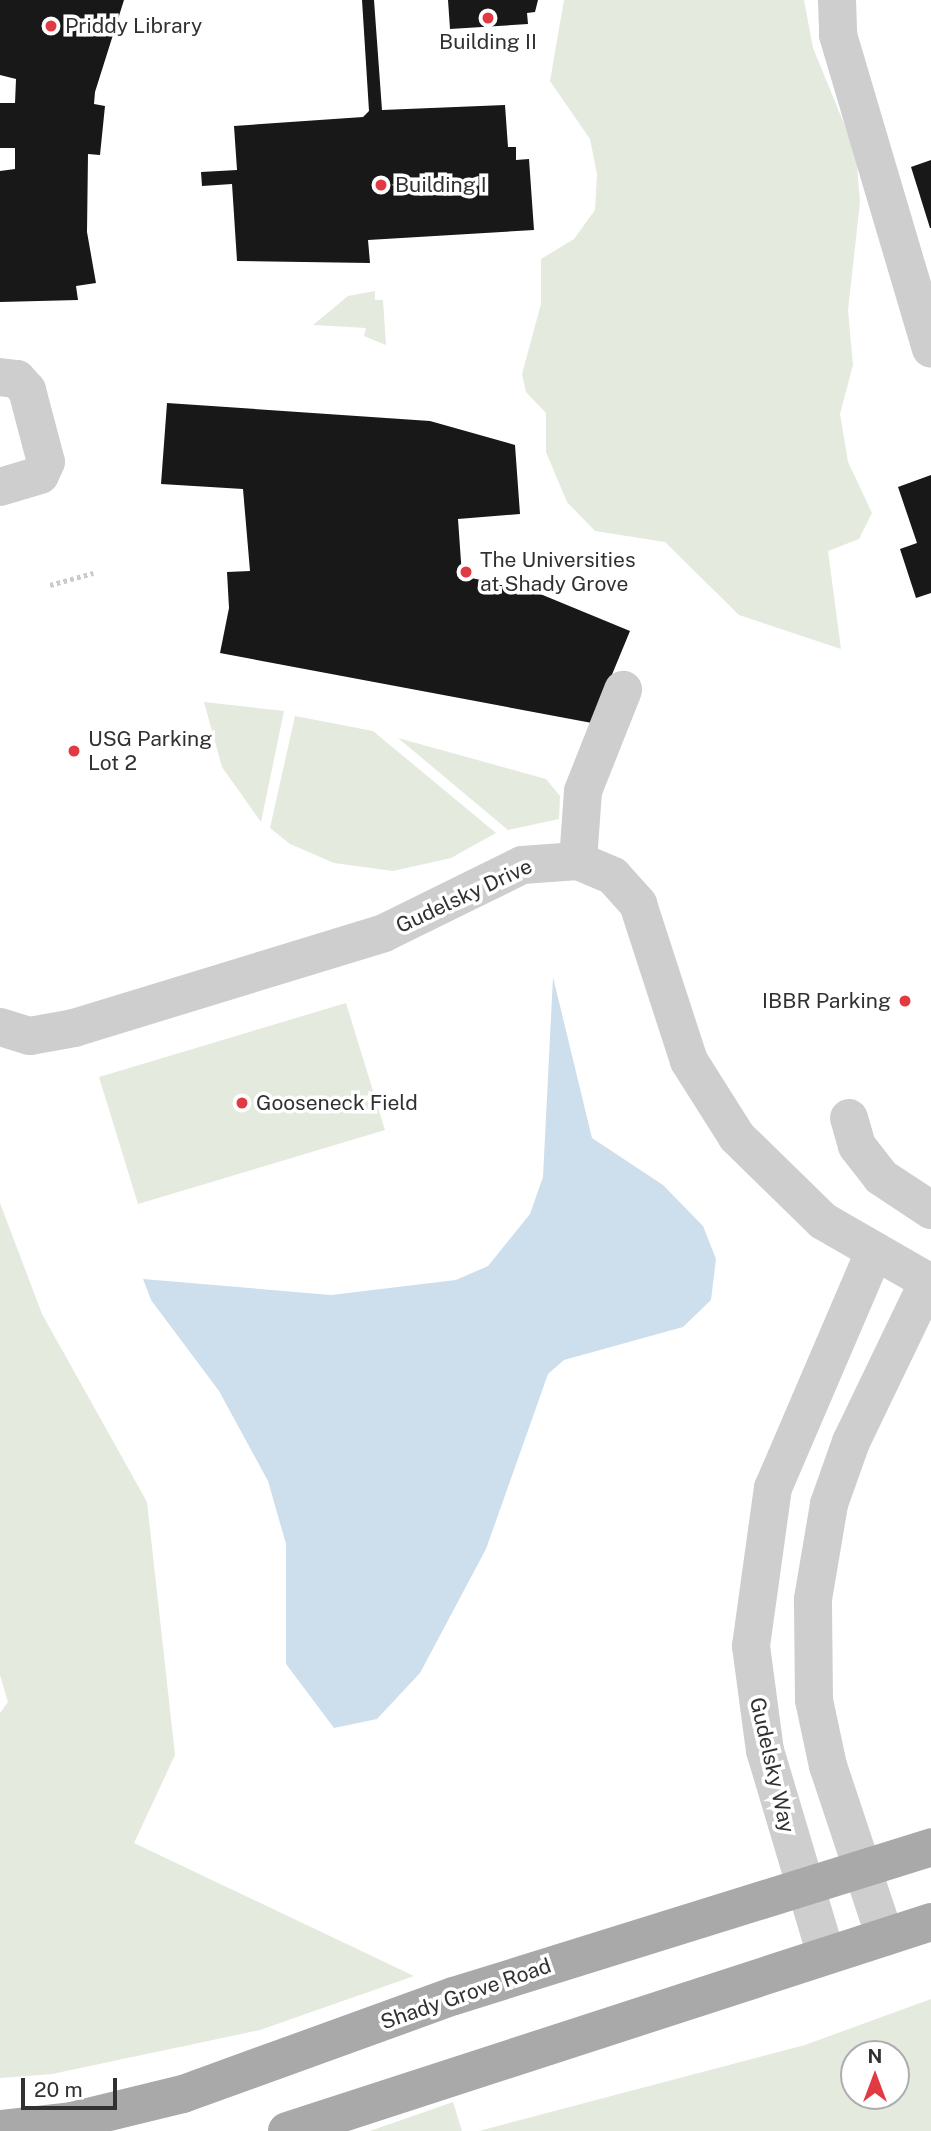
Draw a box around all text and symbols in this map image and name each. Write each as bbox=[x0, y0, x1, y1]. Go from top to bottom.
marker: Building II bbox=[480, 10, 496, 26]
place label: Priddy Library bbox=[65, 13, 202, 39]
marker: Priddy Library bbox=[43, 18, 59, 34]
place label: Building II bbox=[439, 29, 537, 55]
place label: Building I bbox=[395, 172, 487, 198]
marker: Building I bbox=[373, 177, 389, 193]
place label: The Universities at Shady Grove bbox=[480, 547, 636, 597]
marker: The Universities at Shady Grove bbox=[458, 564, 474, 580]
place label: USG Parking Lot 2 bbox=[88, 726, 212, 776]
marker: USG Parking Lot 2 bbox=[66, 743, 82, 759]
street label: Gudelsky Drive bbox=[392, 853, 536, 939]
place label: IBBR Parking bbox=[762, 988, 891, 1014]
marker: IBBR Parking bbox=[897, 993, 913, 1009]
place label: Gooseneck Field bbox=[256, 1090, 418, 1116]
marker: Gooseneck Field bbox=[234, 1095, 250, 1111]
street label: Gudelsky Way bbox=[744, 1695, 800, 1835]
street label: Shady Grove Road bbox=[377, 1953, 555, 2035]
north arrow bbox=[840, 2040, 910, 2110]
text: N bbox=[868, 2045, 882, 2067]
scale bar bbox=[24, 2064, 121, 2108]
text: 20 m bbox=[34, 2077, 83, 2102]

